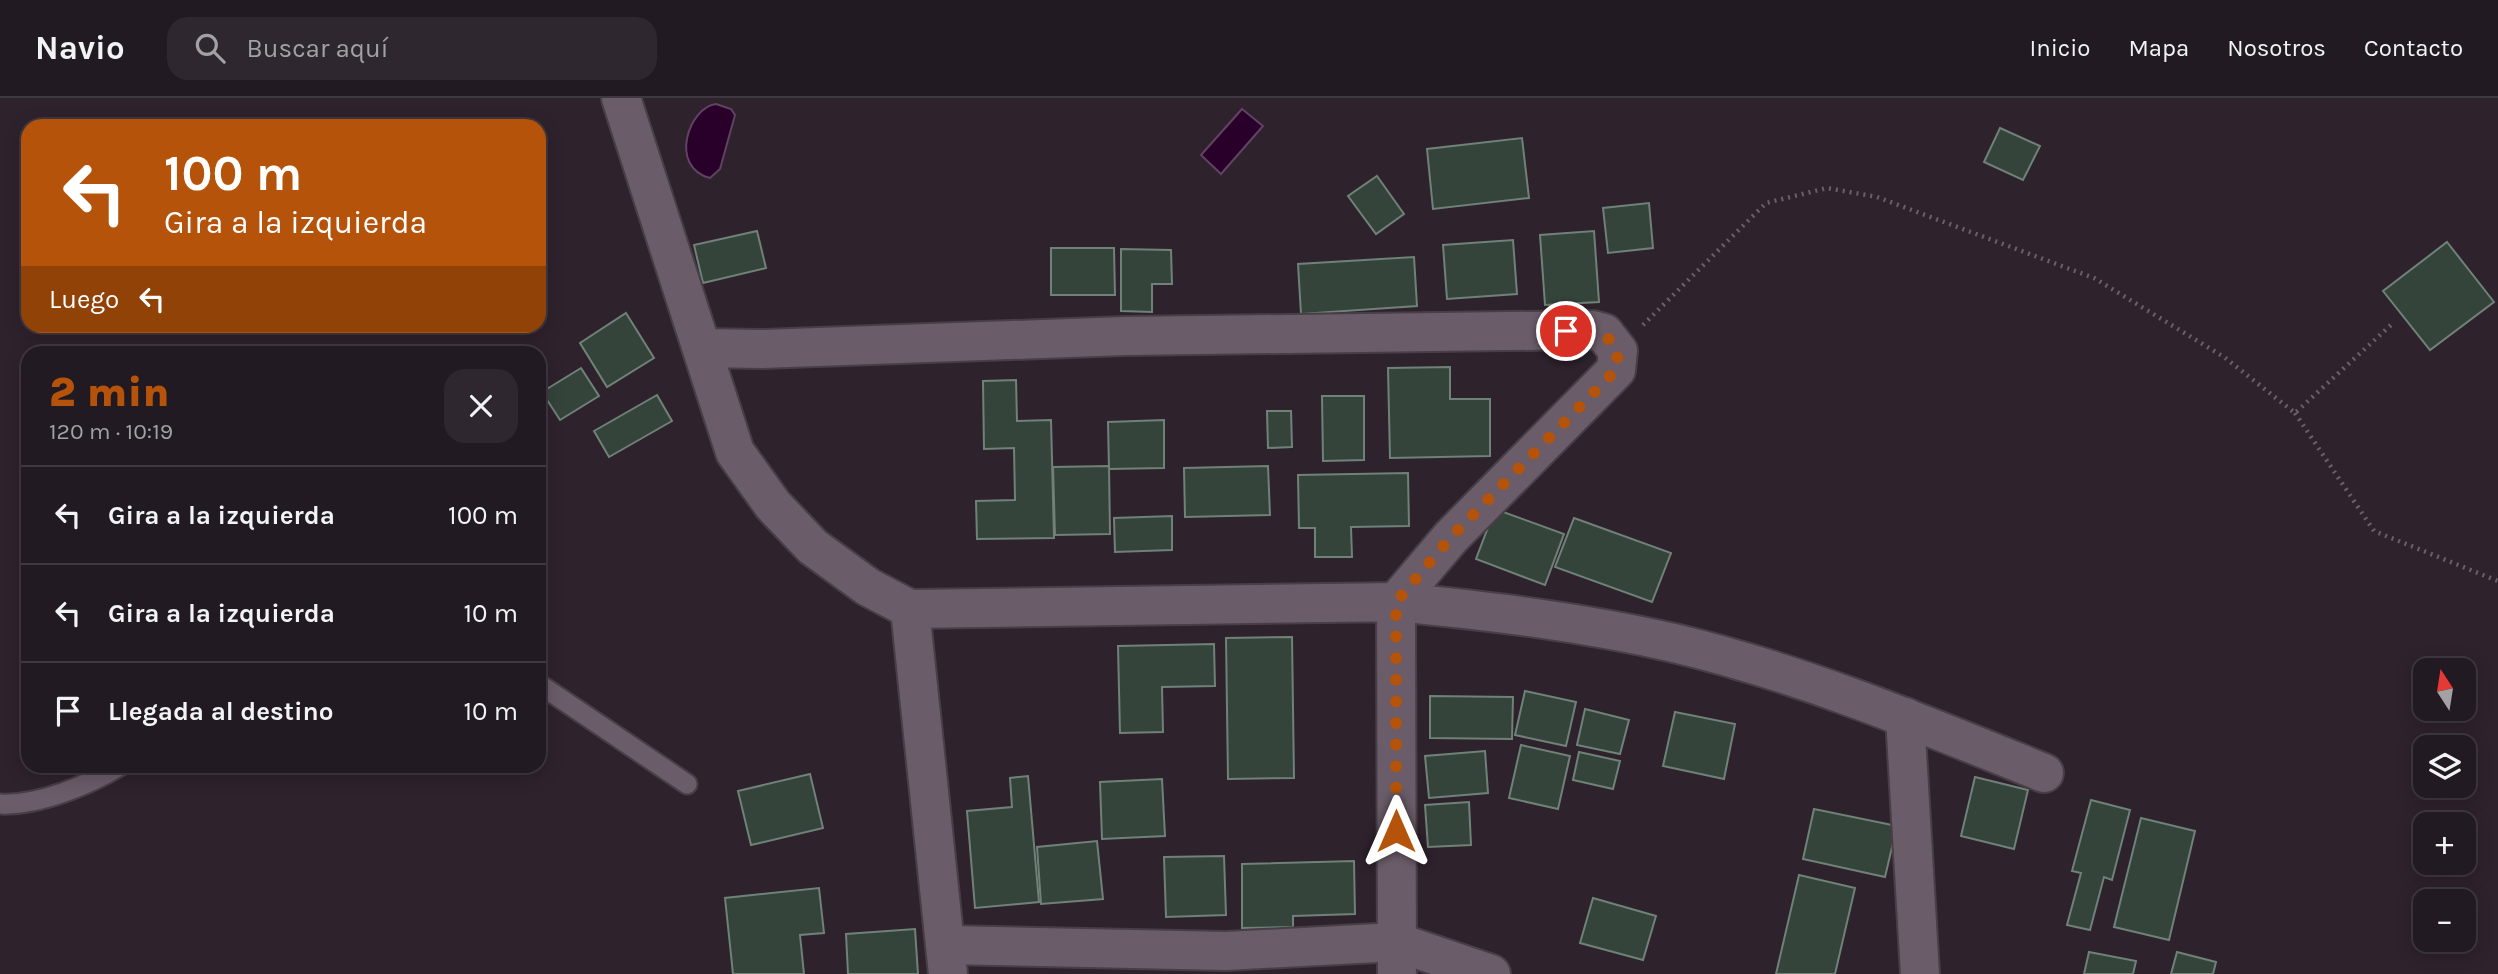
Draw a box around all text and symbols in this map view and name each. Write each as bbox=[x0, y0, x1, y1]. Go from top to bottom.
search box bbox=[167, 17, 657, 80]
text: Navio bbox=[35, 29, 125, 67]
icon: search bbox=[191, 29, 229, 67]
text: Buscar aquí bbox=[247, 33, 388, 64]
text: Inicio bbox=[2029, 34, 2090, 62]
text: Mapa bbox=[2128, 34, 2189, 62]
text: Nosotros bbox=[2227, 34, 2326, 62]
text: Contacto bbox=[2364, 34, 2463, 62]
text: 100 m bbox=[164, 145, 302, 202]
icon: left bbox=[49, 147, 140, 238]
text: Gira a la izquierda bbox=[164, 204, 427, 241]
icon: left bbox=[133, 280, 171, 318]
text: Luego bbox=[49, 284, 119, 315]
pin bbox=[1536, 301, 1596, 361]
icon: arrive bbox=[1547, 312, 1585, 350]
text: 2 min bbox=[49, 367, 169, 417]
button: close bbox=[444, 369, 518, 443]
text: 120 m · 10:19 bbox=[49, 418, 173, 445]
icon: left bbox=[49, 496, 87, 534]
text: Gira a la izquierda bbox=[108, 500, 335, 531]
text: 100 m bbox=[448, 500, 518, 531]
icon: left bbox=[49, 594, 87, 632]
text: Gira a la izquierda bbox=[108, 598, 335, 629]
text: 10 m bbox=[463, 598, 518, 629]
north arrow bbox=[2413, 658, 2476, 721]
map controls bbox=[2413, 658, 2476, 952]
icon: arrive bbox=[49, 692, 87, 730]
text: Llegada al destino bbox=[108, 696, 334, 727]
text: 10 m bbox=[463, 696, 518, 727]
button: layers bbox=[2413, 735, 2476, 798]
position arrow bbox=[1359, 794, 1433, 868]
button: + bbox=[2413, 812, 2476, 875]
button: − bbox=[2413, 889, 2476, 952]

